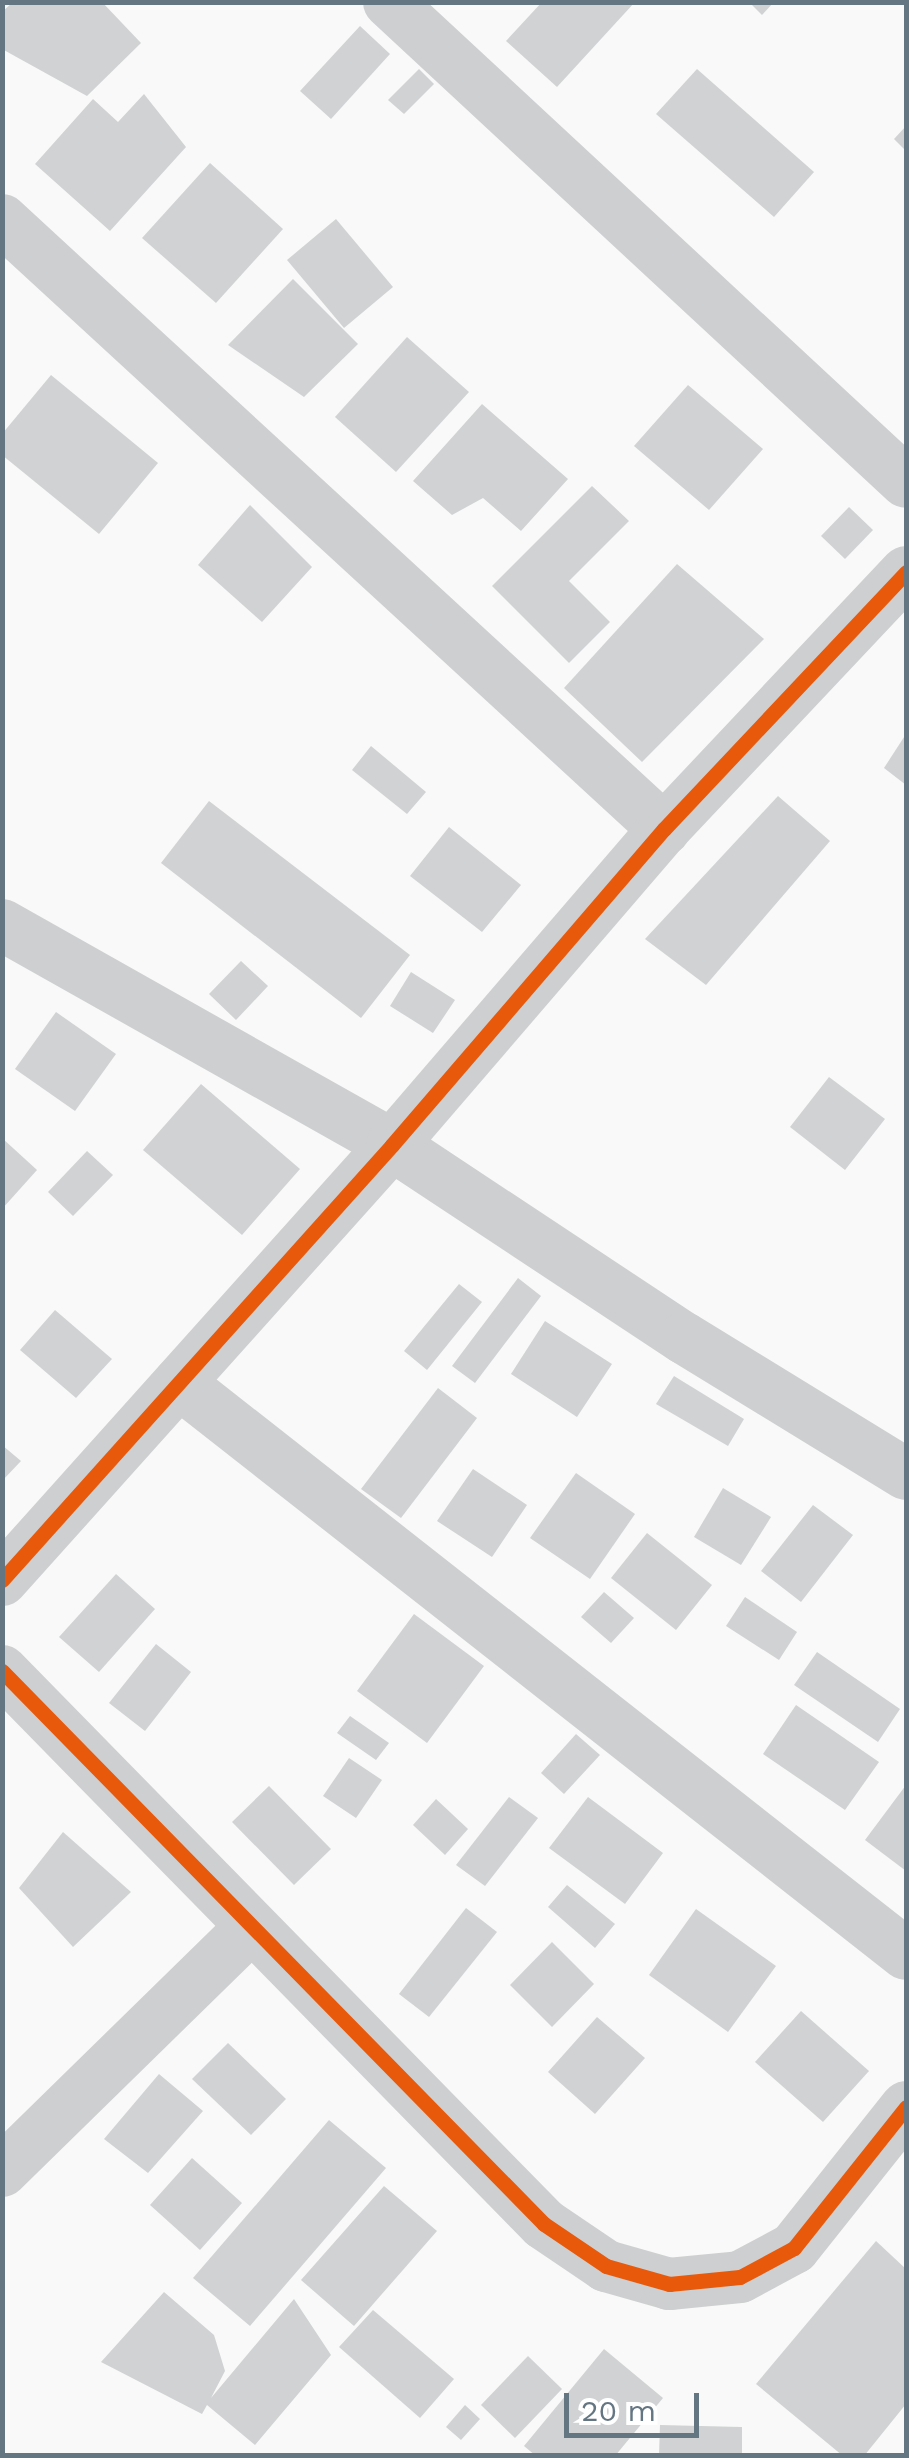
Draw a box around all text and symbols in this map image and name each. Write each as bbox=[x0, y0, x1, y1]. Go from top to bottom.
scale bar bbox=[569, 2373, 704, 2435]
text: 20 m bbox=[581, 2393, 656, 2428]

